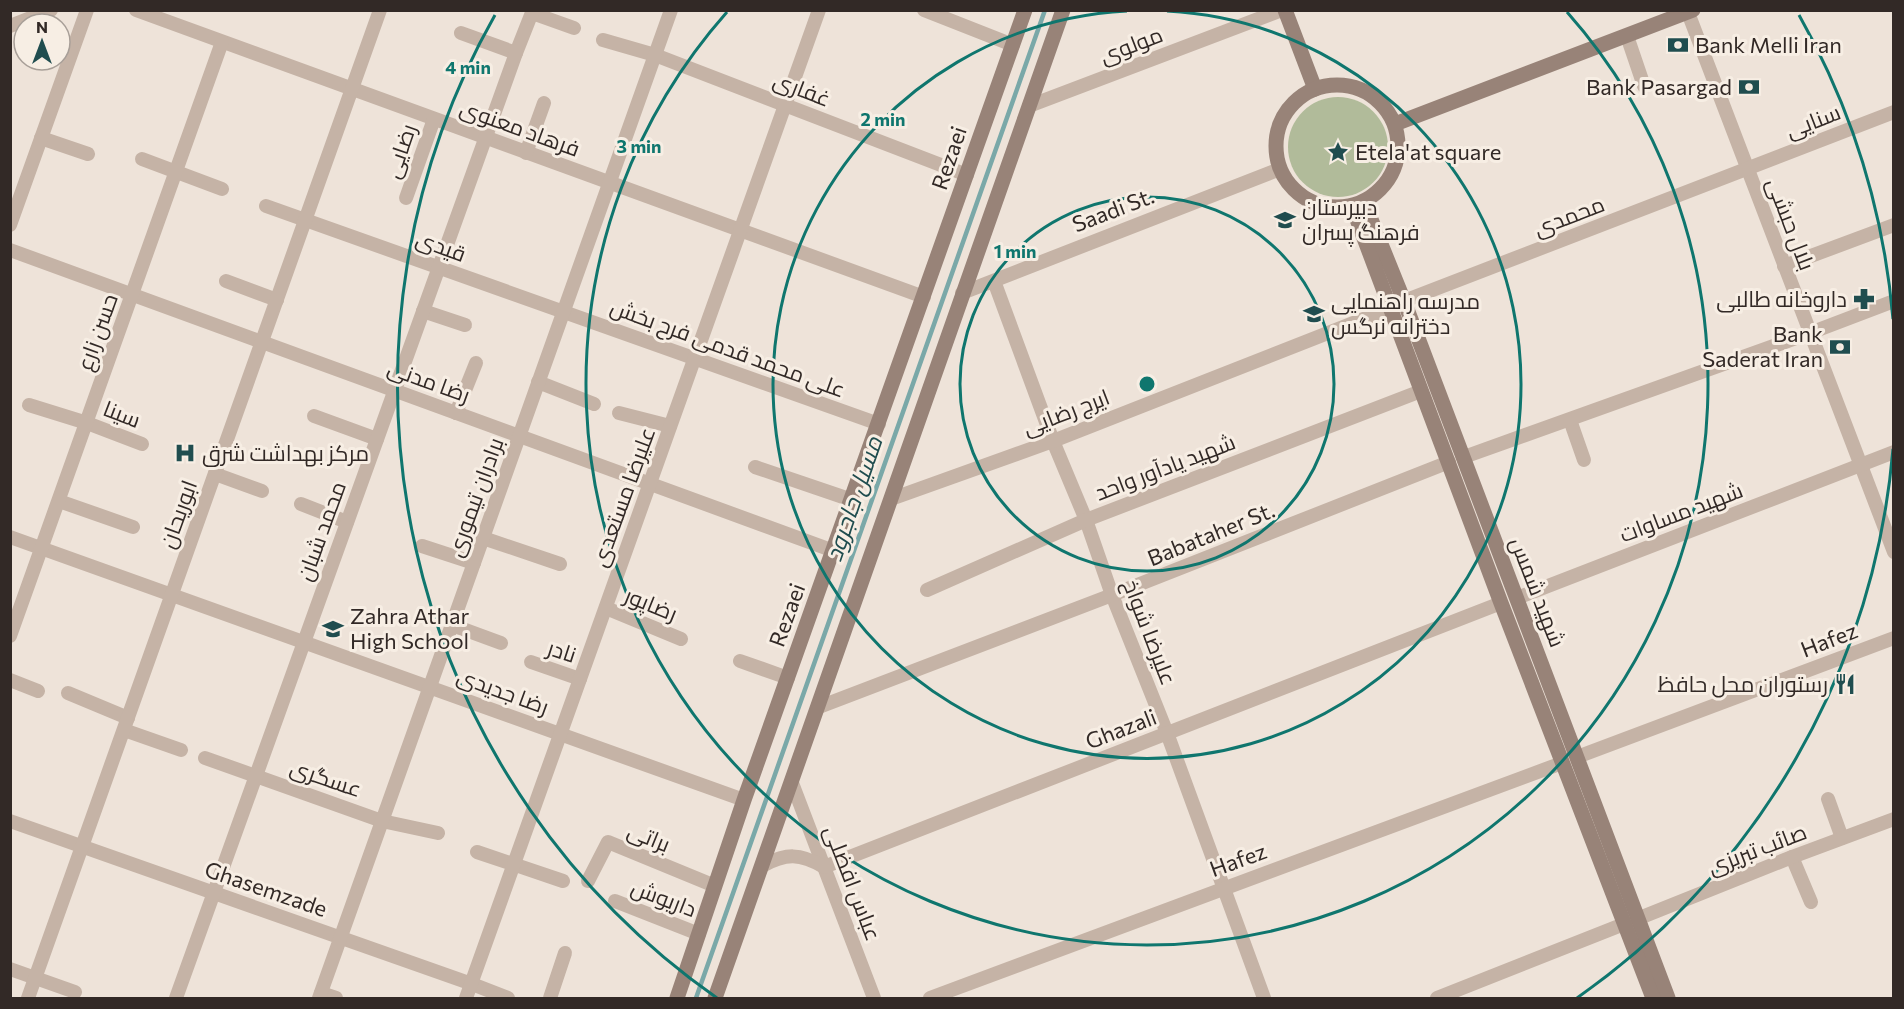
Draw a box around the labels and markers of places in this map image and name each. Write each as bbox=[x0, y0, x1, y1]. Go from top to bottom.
place label: Bank Melli Iran bbox=[1695, 31, 1842, 58]
bank icon: Bank Melli Iran bbox=[1666, 33, 1690, 57]
place label: Bank Pasargad bbox=[1586, 73, 1732, 100]
bank icon: Bank Pasargad bbox=[1737, 75, 1761, 99]
place label: Etela'at square bbox=[1355, 138, 1501, 165]
place icon: Etela'at square bbox=[1326, 140, 1350, 164]
place label: دبیرستان فرهنگ پسران bbox=[1302, 193, 1420, 247]
school or university icon: دبیرستان فرهنگ پسران bbox=[1273, 208, 1297, 232]
place label: داروخانه طالبی bbox=[1716, 285, 1847, 313]
place label: مدرسه راهنمایی دخترانه نرگس bbox=[1331, 287, 1480, 340]
pharmacy icon: داروخانه طالبی bbox=[1852, 287, 1876, 311]
school or university icon: مدرسه راهنمایی دخترانه نرگس bbox=[1302, 302, 1326, 326]
place label: Bank Saderat Iran bbox=[1702, 320, 1823, 372]
bank icon: Bank Saderat Iran bbox=[1828, 335, 1852, 359]
centre of rings bbox=[1137, 374, 1157, 394]
place label: مرکز بهداشت شرق bbox=[202, 439, 369, 467]
hospital icon: مرکز بهداشت شرق bbox=[173, 441, 197, 465]
place label: Zahra Athar High School bbox=[350, 602, 470, 654]
school or university icon: Zahra Athar High School bbox=[321, 617, 345, 641]
place label: رستوران محل حافظ bbox=[1658, 670, 1828, 698]
restaurant icon: رستوران محل حافظ bbox=[1833, 672, 1857, 696]

